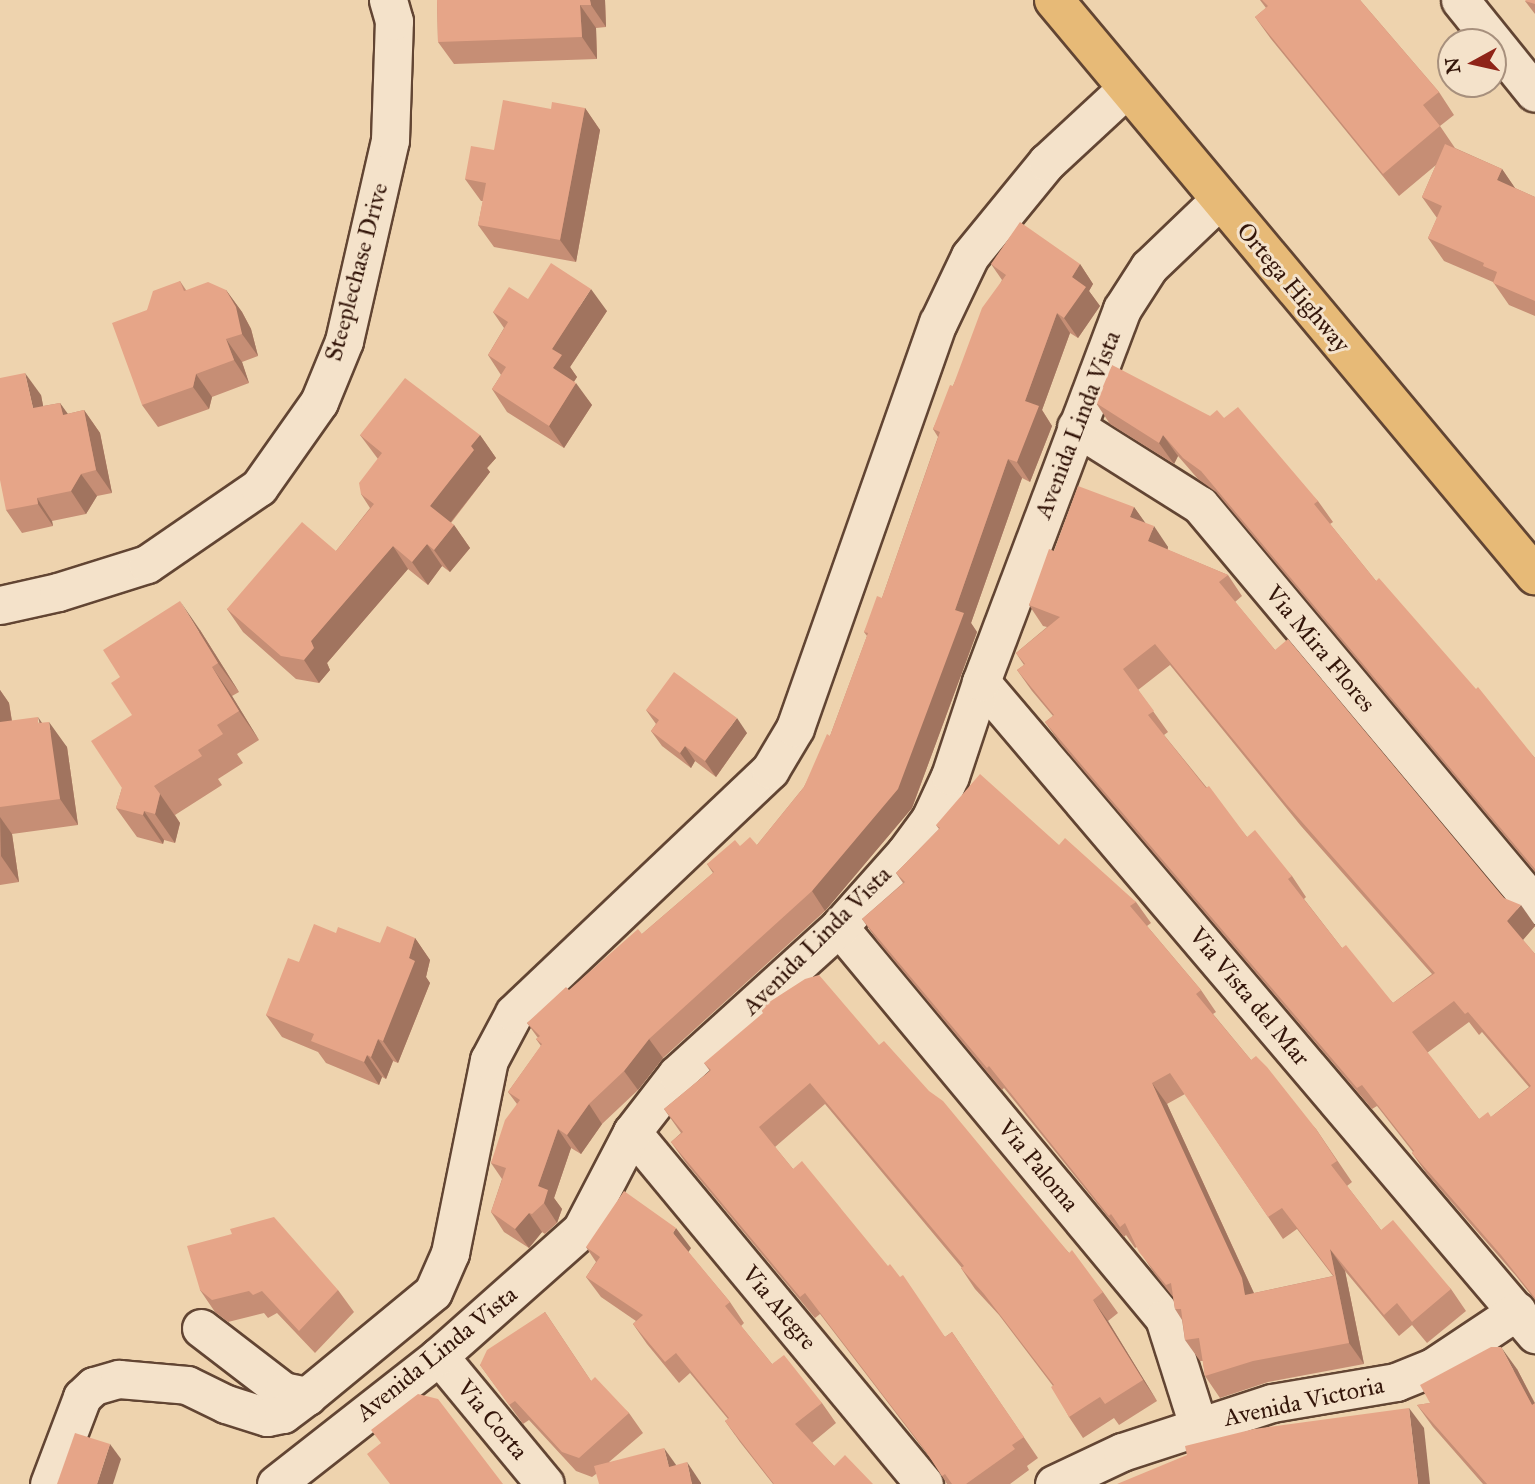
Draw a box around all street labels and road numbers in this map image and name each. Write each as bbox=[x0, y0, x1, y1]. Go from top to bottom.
street label: Steeplechase Drive bbox=[319, 180, 395, 364]
street label: Ortega Highway bbox=[1230, 217, 1356, 359]
street label: Avenida Linda Vista bbox=[1029, 327, 1127, 523]
street label: Via Mira Flores bbox=[1259, 580, 1381, 718]
street label: Avenida Linda Vista bbox=[737, 861, 897, 1021]
street label: Via Vista del Mar bbox=[1183, 922, 1315, 1072]
street label: Via Paloma bbox=[991, 1114, 1085, 1218]
street label: Via Alegre bbox=[735, 1260, 823, 1356]
street label: Avenida Linda Vista bbox=[351, 1280, 523, 1428]
street label: Avenida Victoria bbox=[1221, 1371, 1387, 1433]
street label: Via Corta bbox=[451, 1374, 533, 1466]

